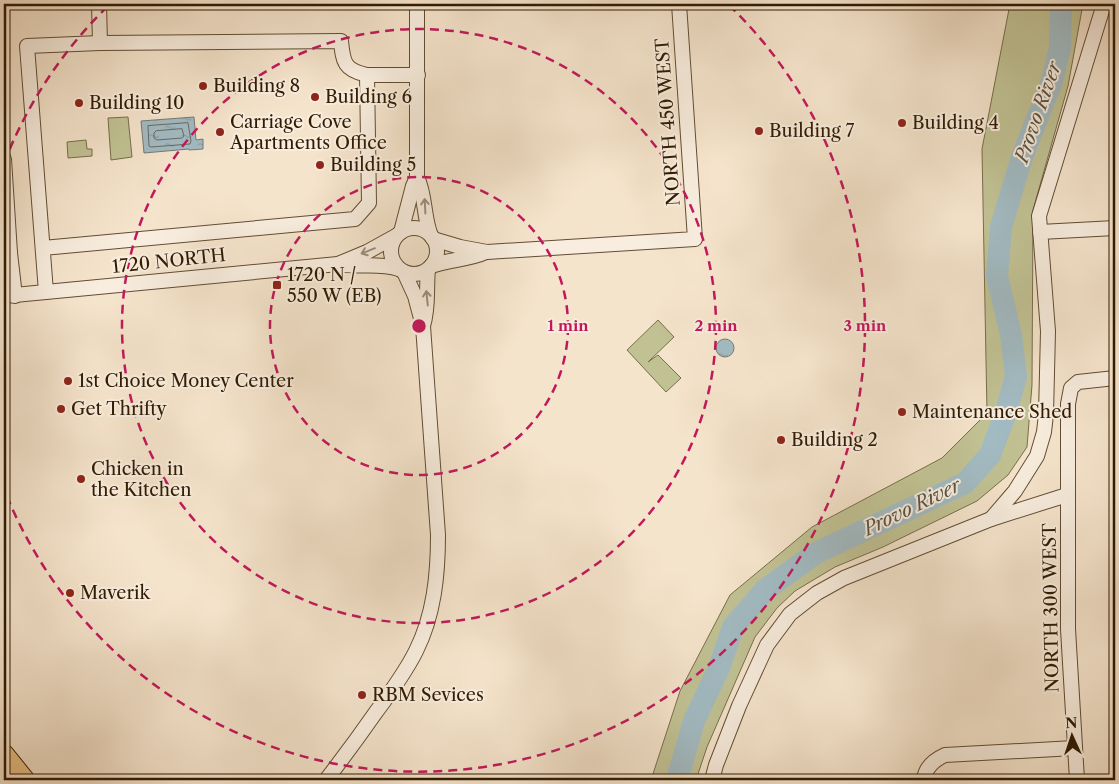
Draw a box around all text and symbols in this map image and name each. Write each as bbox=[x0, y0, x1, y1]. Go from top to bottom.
street label: NORTH 450 WEST bbox=[651, 37, 685, 207]
water label: Provo River bbox=[1009, 57, 1066, 168]
place label: Building 8 bbox=[213, 75, 300, 97]
marker: Building 8 bbox=[197, 80, 209, 92]
place label: Building 6 bbox=[325, 86, 412, 108]
marker: Building 6 bbox=[309, 91, 321, 103]
place label: Building 10 bbox=[89, 92, 184, 114]
marker: Building 10 bbox=[73, 97, 85, 109]
place label: Carriage Cove Apartments Office bbox=[229, 111, 387, 154]
place label: Building 4 bbox=[912, 112, 999, 134]
marker: Building 4 bbox=[896, 117, 908, 129]
place label: Building 7 bbox=[769, 120, 854, 142]
marker: Building 7 bbox=[753, 125, 765, 137]
marker: Carriage Cove Apartments Office bbox=[214, 126, 226, 138]
place label: Building 5 bbox=[330, 154, 416, 176]
marker: Building 5 bbox=[314, 159, 326, 171]
one-way arrow bbox=[420, 198, 429, 214]
street label: 1720 NORTH bbox=[111, 244, 227, 278]
one-way arrow bbox=[361, 247, 376, 256]
place label: 1720 N / 550 W (EB) bbox=[287, 264, 382, 307]
marker: 1720 N / 550 W (EB) bbox=[271, 279, 283, 291]
one-way arrow bbox=[422, 290, 432, 306]
text: 1 min bbox=[547, 316, 589, 335]
text: 2 min bbox=[694, 316, 738, 335]
text: 3 min bbox=[844, 316, 887, 335]
centre of rings bbox=[410, 317, 428, 335]
place label: 1st Choice Money Center bbox=[78, 370, 294, 392]
marker: 1st Choice Money Center bbox=[62, 375, 74, 387]
place label: Get Thrifty bbox=[71, 398, 168, 420]
place label: Maintenance Shed bbox=[912, 401, 1072, 423]
marker: Get Thrifty bbox=[55, 403, 67, 415]
marker: Maintenance Shed bbox=[896, 406, 908, 418]
place label: Building 2 bbox=[791, 429, 878, 451]
marker: Building 2 bbox=[775, 434, 787, 446]
place label: Chicken in the Kitchen bbox=[91, 458, 191, 501]
marker: Chicken in the Kitchen bbox=[75, 473, 87, 485]
water label: Provo River bbox=[858, 473, 965, 541]
street label: NORTH 300 WEST bbox=[1039, 523, 1063, 693]
place label: Maverik bbox=[80, 582, 151, 604]
marker: Maverik bbox=[64, 587, 76, 599]
place label: RBM Sevices bbox=[372, 684, 484, 706]
marker: RBM Sevices bbox=[356, 689, 368, 701]
north arrow bbox=[1046, 712, 1096, 762]
text: N bbox=[1065, 714, 1078, 732]

